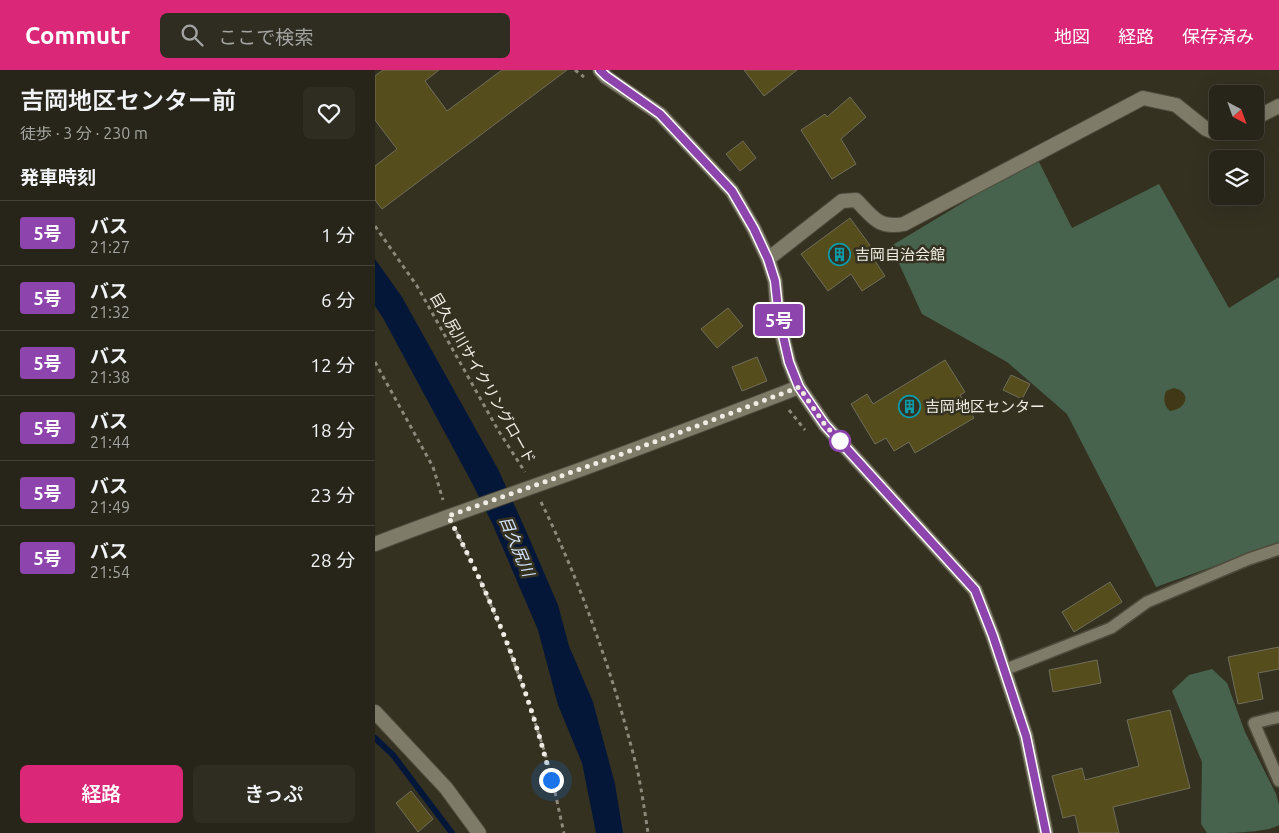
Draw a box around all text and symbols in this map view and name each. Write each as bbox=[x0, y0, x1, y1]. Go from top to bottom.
search box bbox=[160, 13, 510, 58]
icon: search bbox=[178, 21, 206, 49]
text: Commutr bbox=[25, 22, 130, 49]
text: ここで検索 bbox=[218, 26, 313, 48]
text: 地図 bbox=[1054, 26, 1090, 46]
text: 経路 bbox=[1118, 26, 1154, 46]
text: 保存済み bbox=[1182, 26, 1254, 46]
north arrow bbox=[1209, 85, 1264, 140]
map controls bbox=[1209, 85, 1264, 205]
text: 吉岡地区センター前 bbox=[20, 87, 236, 114]
button: heart bbox=[303, 87, 355, 139]
text: 徒歩 · 3 分 · 230 m bbox=[20, 124, 148, 142]
button: layers bbox=[1209, 150, 1264, 205]
text: 発車時刻 bbox=[20, 166, 96, 188]
text: バス bbox=[90, 215, 128, 237]
text: 5号 bbox=[33, 223, 62, 243]
text: 1 分 bbox=[321, 224, 355, 246]
text: 21:27 bbox=[90, 238, 130, 256]
building icon: 吉岡自治会館 bbox=[827, 242, 851, 266]
place label: 吉岡自治会館 bbox=[855, 246, 945, 263]
text: バス bbox=[90, 280, 128, 302]
text: 5号 bbox=[33, 288, 62, 308]
text: 6 分 bbox=[321, 289, 355, 311]
street label: 目久尻川サイクリングロード bbox=[427, 289, 539, 467]
text: 21:32 bbox=[90, 303, 130, 321]
line badge: 5号 bbox=[757, 304, 801, 336]
text: 5号 bbox=[765, 310, 793, 330]
text: バス bbox=[90, 345, 128, 367]
text: 5号 bbox=[33, 353, 62, 373]
text: 12 分 bbox=[310, 354, 355, 376]
text: 21:38 bbox=[90, 368, 130, 386]
building icon: 吉岡地区センター bbox=[897, 394, 921, 418]
place label: 吉岡地区センター bbox=[925, 398, 1045, 415]
text: バス bbox=[90, 410, 128, 432]
text: 5号 bbox=[33, 418, 62, 438]
text: 18 分 bbox=[310, 419, 355, 441]
unlabelled marker bbox=[829, 430, 851, 452]
text: 21:44 bbox=[90, 433, 130, 451]
text: バス bbox=[90, 475, 128, 497]
text: 5号 bbox=[33, 483, 62, 503]
text: 23 分 bbox=[310, 484, 355, 506]
text: 21:49 bbox=[90, 498, 130, 516]
water label: 目久尻川 bbox=[496, 513, 539, 581]
text: バス bbox=[90, 540, 128, 562]
text: 5号 bbox=[33, 548, 62, 568]
text: 28 分 bbox=[310, 549, 355, 571]
text: 21:54 bbox=[90, 563, 130, 581]
button: 経路 bbox=[20, 765, 183, 823]
button: きっぷ bbox=[193, 765, 355, 823]
your location bbox=[539, 768, 564, 793]

